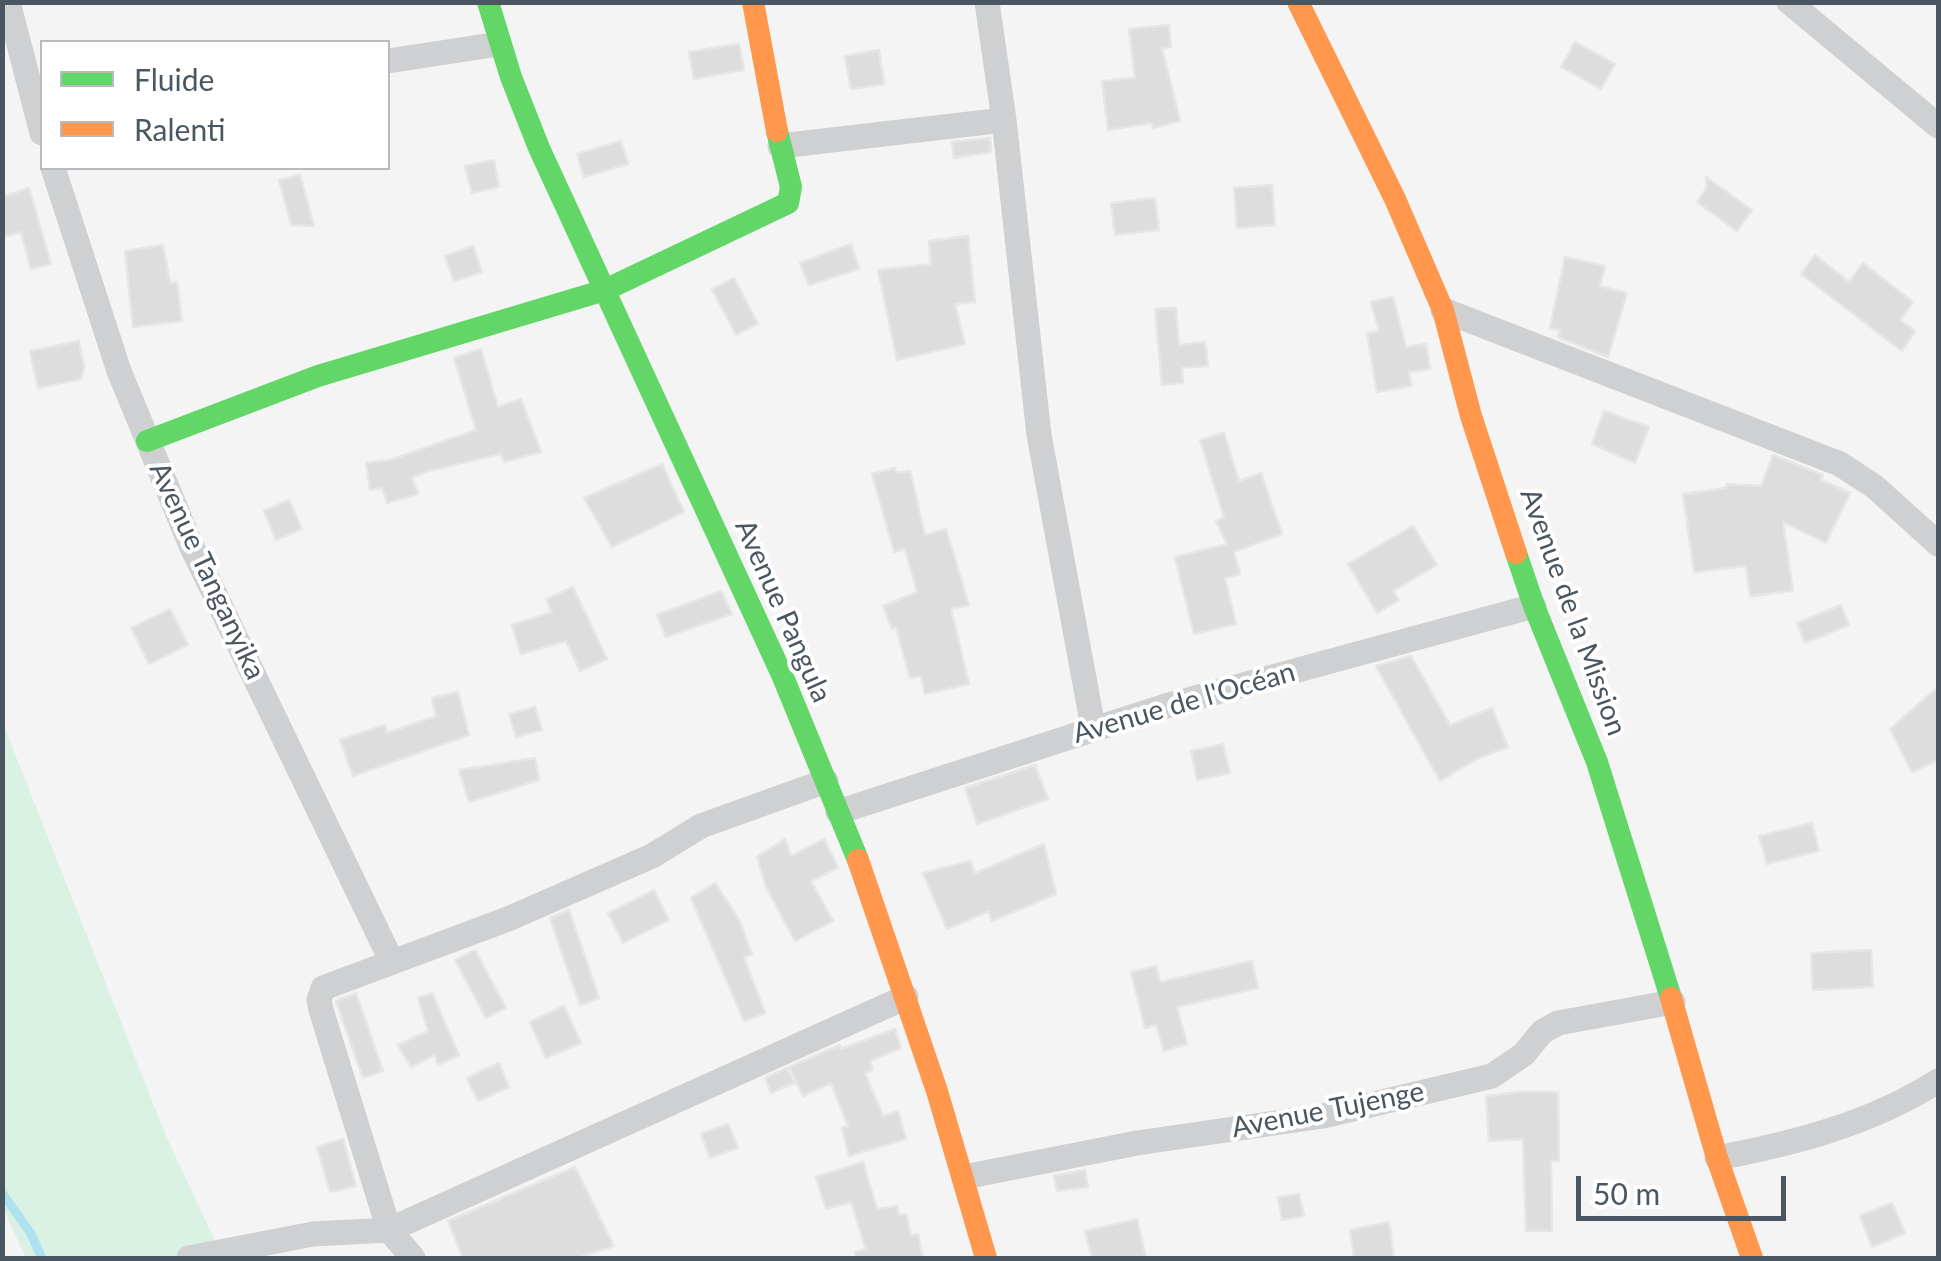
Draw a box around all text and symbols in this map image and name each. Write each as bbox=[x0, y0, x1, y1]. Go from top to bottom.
legend bbox=[40, 40, 390, 170]
text: Fluide bbox=[134, 61, 214, 97]
text: Ralenti bbox=[134, 111, 225, 147]
street label: Avenue Tanganyika bbox=[142, 457, 272, 685]
street label: Avenue de la Mission bbox=[1513, 484, 1633, 740]
street label: Avenue Pangula bbox=[728, 514, 838, 708]
street label: Avenue de l'Océan bbox=[1069, 655, 1299, 751]
street label: Avenue Tujenge bbox=[1229, 1075, 1427, 1145]
scale bar bbox=[1581, 1156, 1791, 1218]
text: 50 m bbox=[1593, 1175, 1660, 1211]

